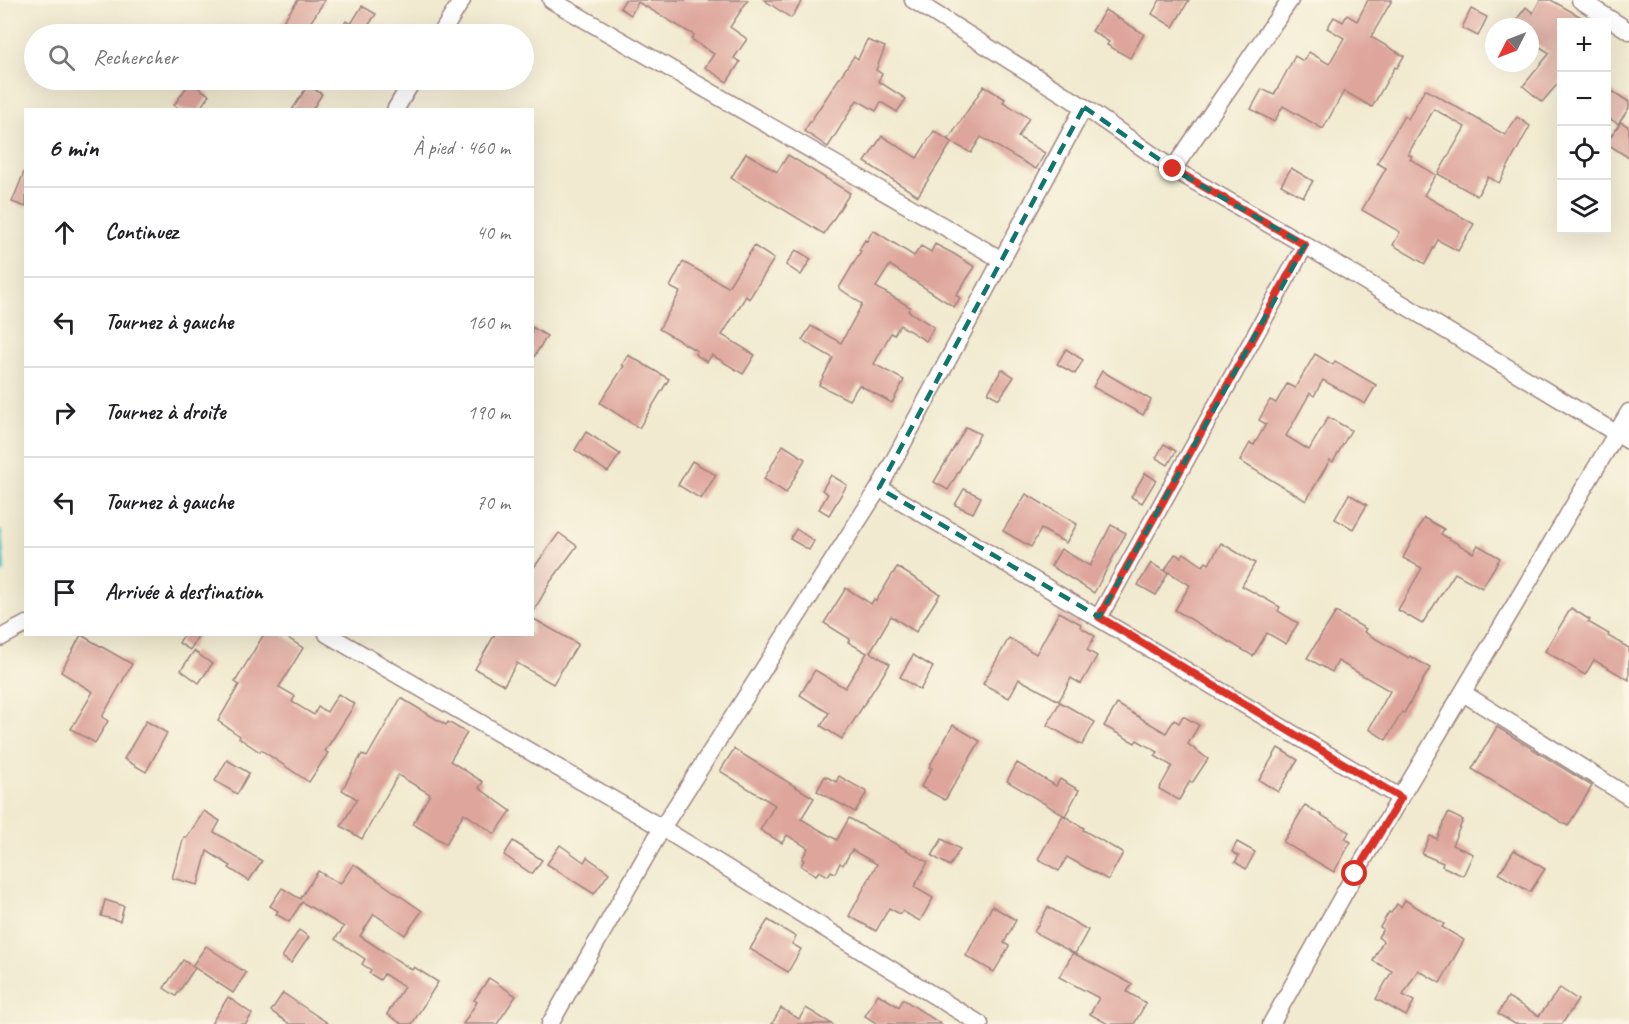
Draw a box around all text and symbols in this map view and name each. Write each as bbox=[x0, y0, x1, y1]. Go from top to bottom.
north arrow bbox=[1485, 18, 1539, 72]
map controls bbox=[1557, 18, 1611, 234]
button: + bbox=[1557, 18, 1611, 72]
search box bbox=[24, 24, 534, 90]
icon: search bbox=[45, 41, 78, 74]
text: Rechercher bbox=[93, 43, 177, 71]
button: − bbox=[1557, 72, 1611, 126]
button: locate bbox=[1557, 126, 1611, 180]
text: 6 min bbox=[48, 131, 98, 164]
text: À pied · 460 m bbox=[413, 135, 510, 160]
route end bbox=[1159, 155, 1185, 181]
button: layers bbox=[1557, 180, 1611, 234]
icon: ahead bbox=[48, 216, 81, 249]
text: Continuez bbox=[105, 218, 178, 246]
text: 40 m bbox=[476, 220, 510, 245]
icon: left bbox=[48, 306, 81, 339]
text: Tournez à gauche bbox=[105, 308, 233, 336]
text: 160 m bbox=[467, 310, 510, 335]
icon: right bbox=[48, 396, 81, 429]
text: Tournez à droite bbox=[105, 398, 225, 426]
text: 190 m bbox=[467, 400, 510, 425]
icon: left bbox=[48, 486, 81, 519]
text: Tournez à gauche bbox=[105, 488, 233, 516]
text: 70 m bbox=[476, 490, 510, 515]
icon: arrive bbox=[48, 576, 81, 609]
text: Arrivée à destination bbox=[105, 578, 263, 606]
route start bbox=[1341, 860, 1367, 886]

